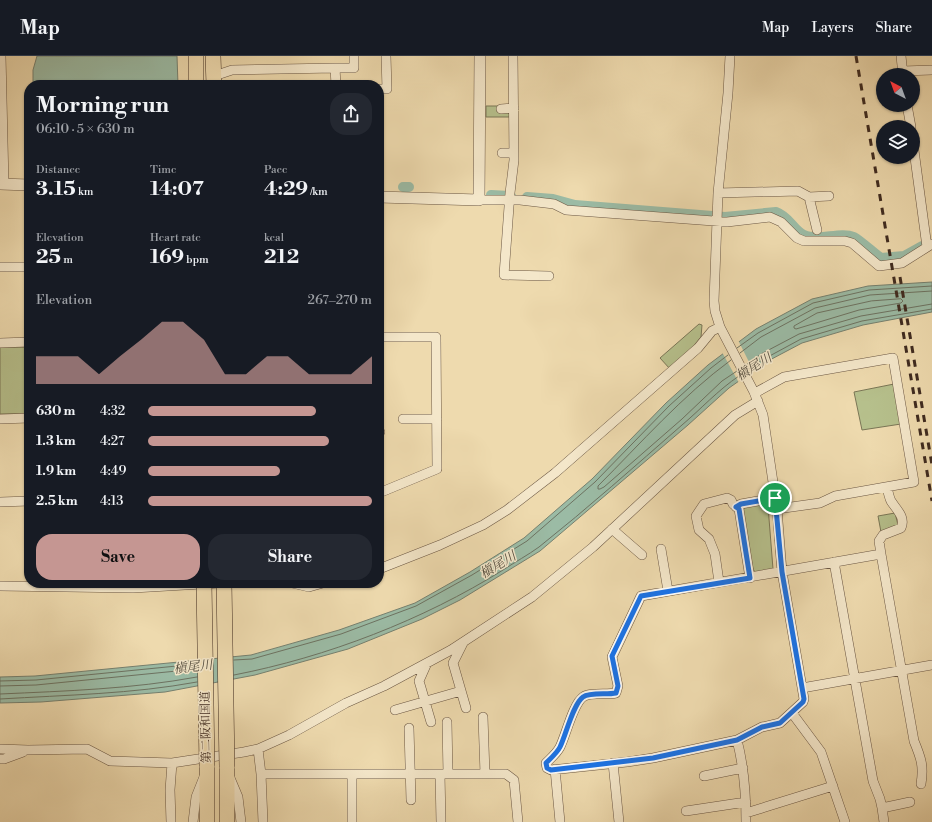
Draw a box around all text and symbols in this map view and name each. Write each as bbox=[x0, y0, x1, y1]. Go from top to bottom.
text: Map bbox=[20, 16, 60, 40]
text: Map bbox=[762, 19, 789, 37]
text: Layers bbox=[811, 19, 854, 37]
text: Share bbox=[876, 19, 912, 37]
north arrow bbox=[876, 68, 920, 112]
map controls bbox=[876, 68, 920, 164]
text: Morning run bbox=[36, 92, 169, 119]
button: share bbox=[330, 93, 372, 135]
button: layers bbox=[876, 120, 920, 164]
text: 06:10 · 5 × 630 m bbox=[36, 121, 135, 137]
text: Distance bbox=[36, 163, 80, 177]
text: Time bbox=[150, 163, 177, 177]
text: Pace bbox=[264, 163, 288, 177]
text: 3.15 bbox=[36, 177, 76, 202]
text: 14:07 bbox=[150, 177, 204, 202]
text: 4:29 bbox=[264, 177, 308, 202]
text: km bbox=[76, 185, 93, 199]
text: /km bbox=[308, 185, 328, 199]
text: Elevation bbox=[36, 231, 84, 245]
text: Heart rate bbox=[150, 231, 201, 245]
text: kcal bbox=[264, 231, 284, 245]
text: 25 bbox=[36, 245, 61, 270]
text: 169 bbox=[150, 245, 184, 270]
text: 212 bbox=[264, 245, 299, 270]
text: m bbox=[61, 253, 73, 267]
text: bpm bbox=[184, 253, 209, 267]
text: Elevation bbox=[36, 292, 92, 308]
text: 267–270 m bbox=[308, 292, 372, 308]
water label: 槇尾川 bbox=[733, 349, 776, 384]
text: 630 m bbox=[36, 403, 75, 419]
text: 4:32 bbox=[100, 403, 125, 419]
text: 1.3 km bbox=[36, 433, 76, 449]
text: 4:27 bbox=[100, 433, 125, 449]
text: 1.9 km bbox=[36, 463, 76, 479]
text: 4:49 bbox=[100, 463, 126, 479]
pin bbox=[758, 481, 792, 515]
icon: arrive bbox=[764, 487, 786, 509]
text: 2.5 km bbox=[36, 493, 78, 509]
text: 4:13 bbox=[100, 493, 123, 509]
button: Save bbox=[36, 534, 200, 580]
button: Share bbox=[208, 534, 372, 580]
water label: 槇尾川 bbox=[477, 547, 521, 582]
water label: 槇尾川 bbox=[173, 656, 215, 677]
street label: 第二阪和国道 bbox=[198, 691, 214, 763]

